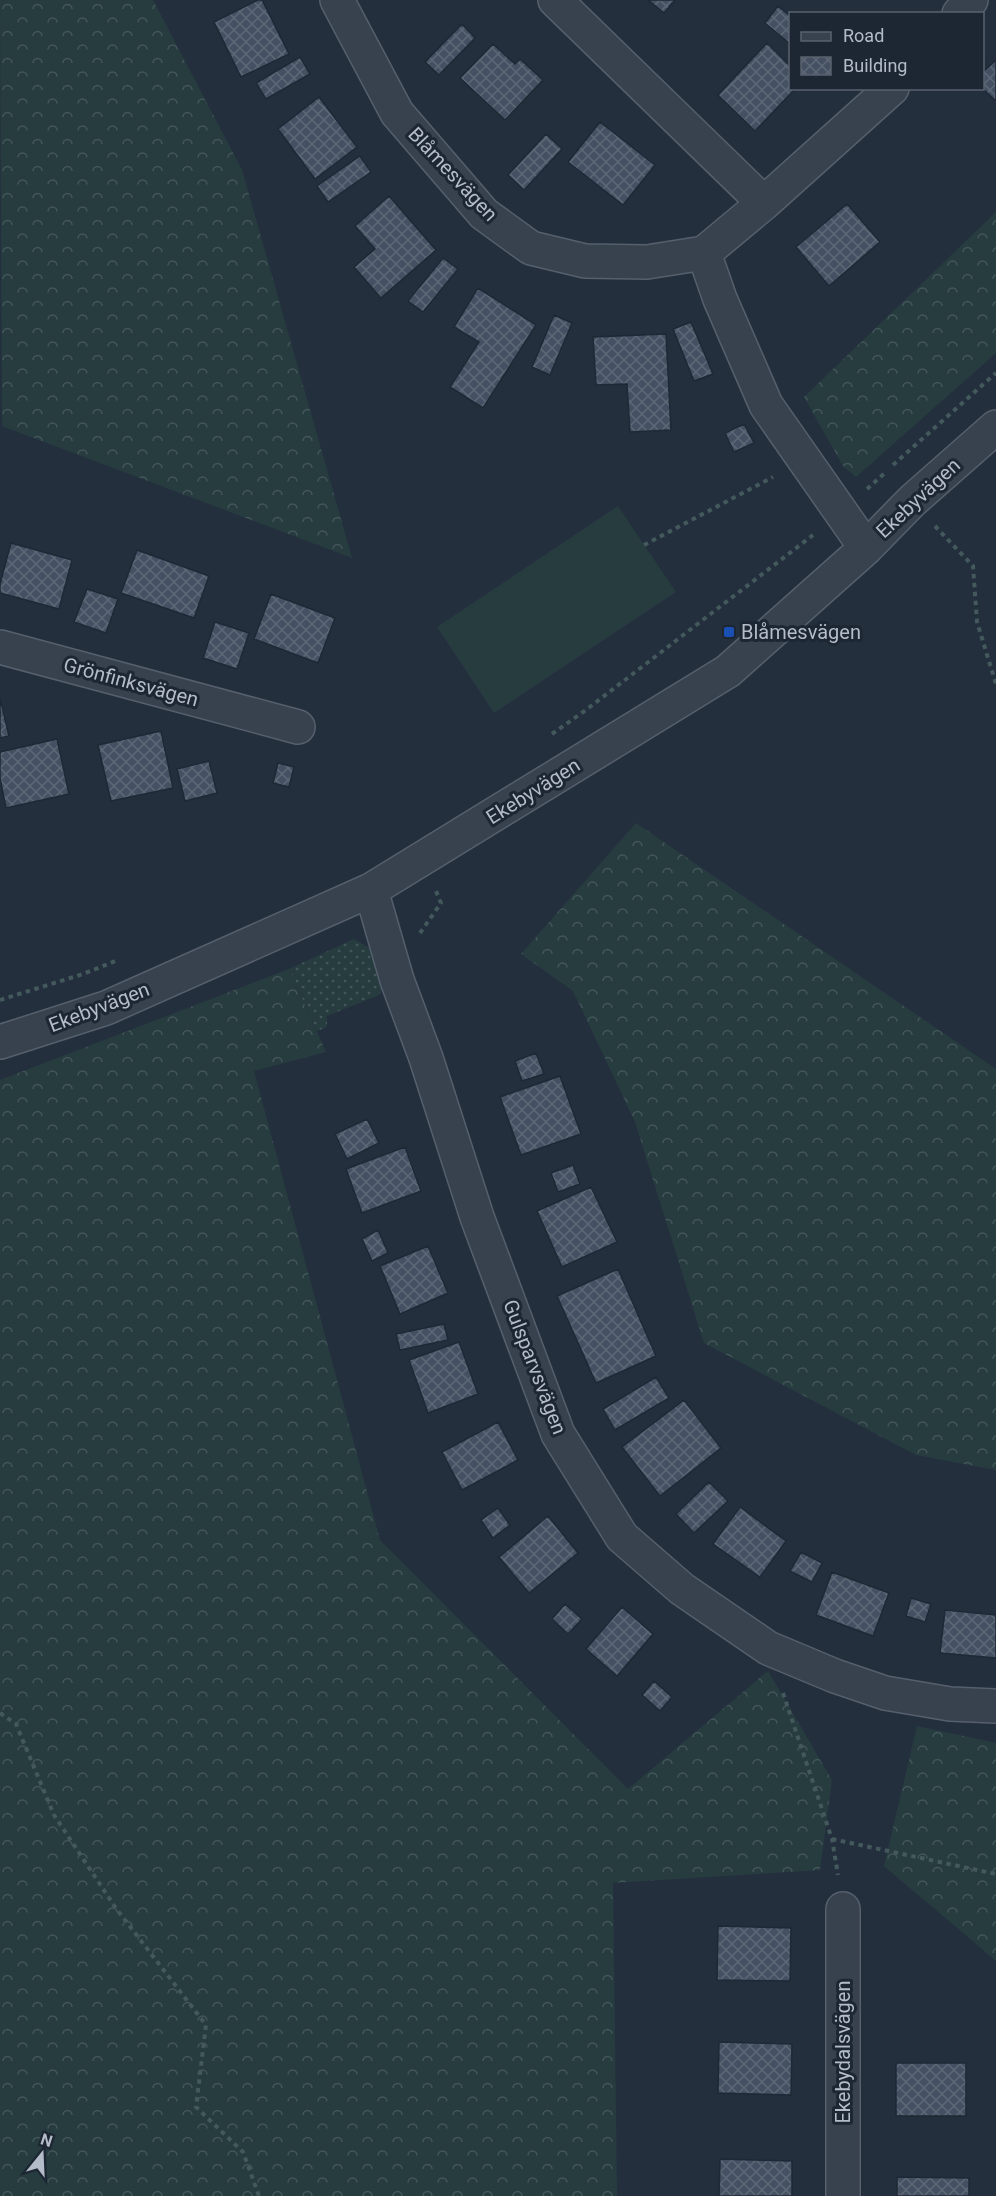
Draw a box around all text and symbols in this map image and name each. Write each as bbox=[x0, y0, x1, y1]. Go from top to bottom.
legend bbox=[789, 12, 984, 90]
text: Road bbox=[843, 25, 884, 46]
text: Building bbox=[843, 55, 907, 76]
street label: Blåmesvägen bbox=[403, 122, 503, 226]
street label: Ekebyvägen bbox=[871, 453, 965, 543]
place label: Blåmesvägen bbox=[741, 620, 861, 644]
marker: Blåmesvägen bbox=[722, 625, 736, 639]
street label: Grönfinksvägen bbox=[61, 652, 201, 712]
street label: Ekebyvägen bbox=[482, 753, 584, 829]
street label: Ekebyvägen bbox=[45, 977, 153, 1037]
street label: Gulsparvsvägen bbox=[498, 1296, 572, 1438]
street label: Ekebydalsvägen bbox=[831, 1980, 855, 2124]
north arrow bbox=[12, 2124, 72, 2184]
text: N bbox=[38, 2129, 55, 2151]

